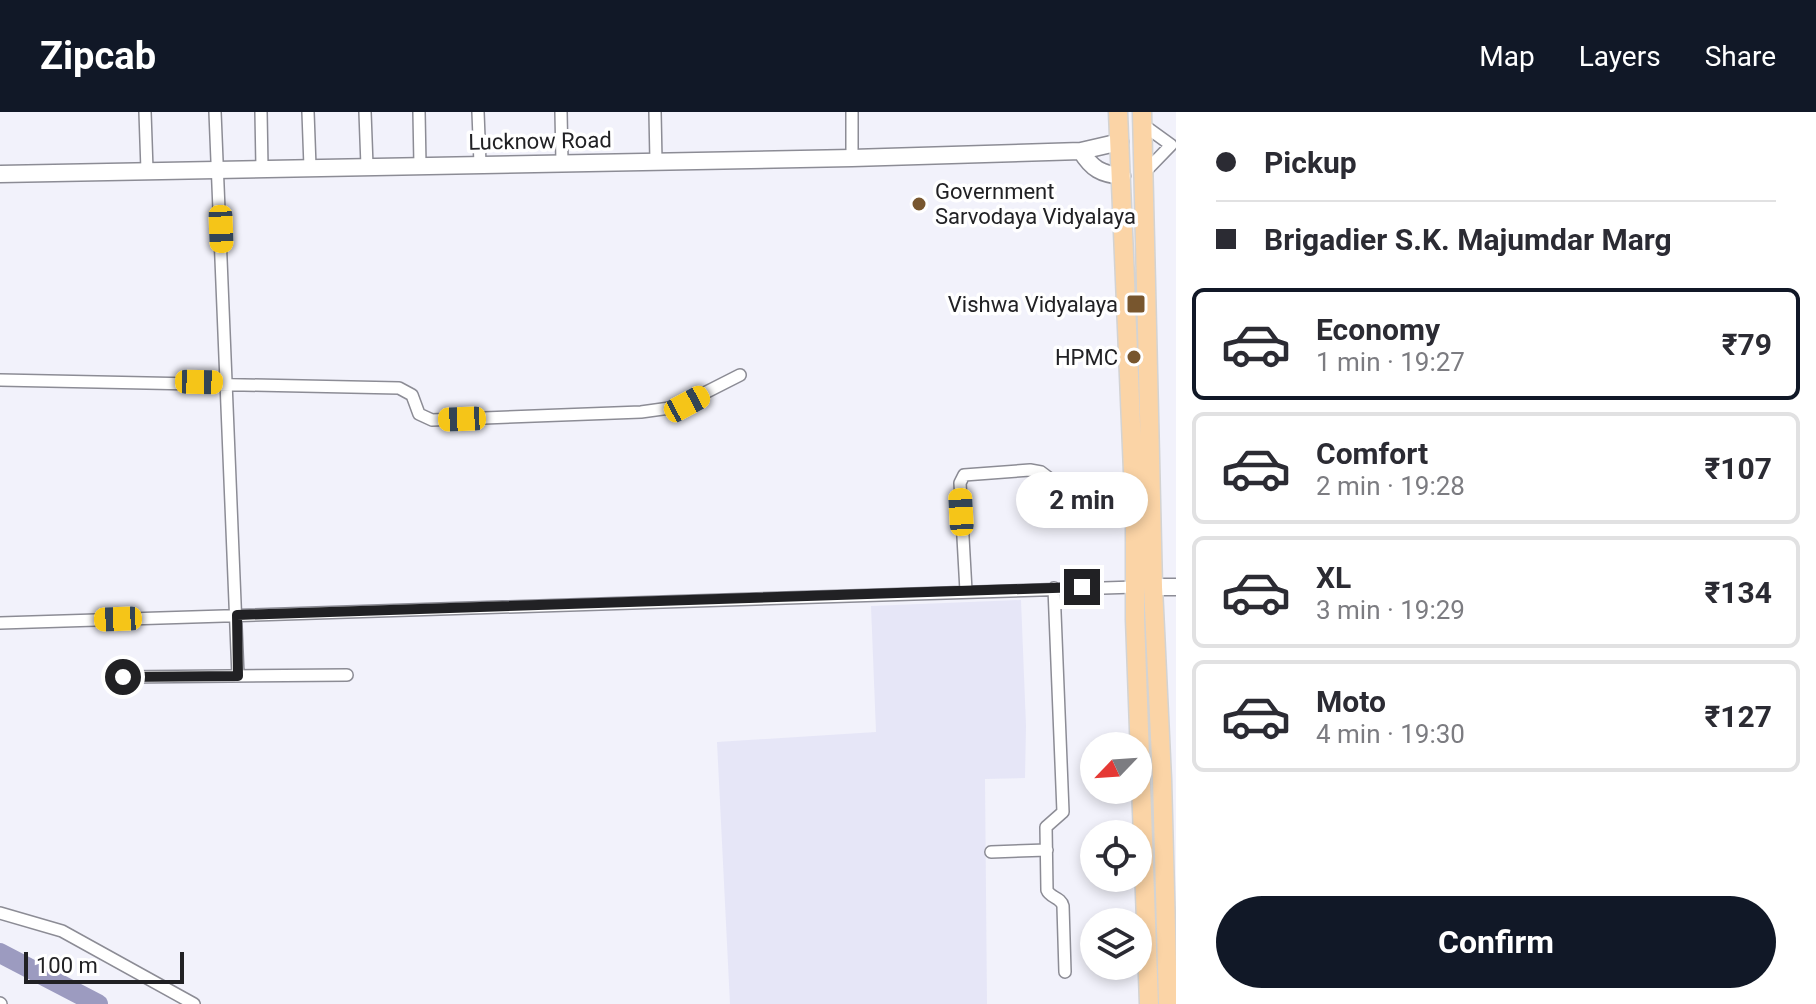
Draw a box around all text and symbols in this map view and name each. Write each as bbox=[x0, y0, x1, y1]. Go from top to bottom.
text: Zipcab bbox=[40, 34, 156, 78]
text: Map bbox=[1479, 40, 1535, 73]
text: Layers bbox=[1579, 40, 1661, 73]
text: Share bbox=[1705, 40, 1776, 73]
street label: Lucknow Road bbox=[468, 127, 612, 155]
text: Pickup bbox=[1264, 145, 1357, 180]
place label: Government Sarvodaya Vidyalaya bbox=[935, 179, 1136, 229]
marker: Government Sarvodaya Vidyalaya bbox=[910, 195, 928, 213]
car bbox=[208, 205, 234, 253]
text: Brigadier S.K. Majumdar Marg bbox=[1264, 222, 1672, 257]
place label: Vishwa Vidyalaya bbox=[948, 292, 1118, 317]
marker: Vishwa Vidyalaya bbox=[1125, 293, 1147, 315]
icon: car bbox=[1220, 308, 1292, 380]
text: Economy bbox=[1316, 312, 1440, 347]
text: ₹79 bbox=[1722, 327, 1772, 362]
place label: HPMC bbox=[1055, 345, 1118, 370]
text: 1 min · 19:27 bbox=[1316, 347, 1465, 377]
marker: HPMC bbox=[1125, 348, 1143, 366]
car bbox=[175, 370, 223, 394]
car bbox=[660, 382, 714, 426]
car bbox=[438, 406, 486, 432]
icon: car bbox=[1220, 432, 1292, 504]
text: Comfort bbox=[1316, 436, 1428, 471]
text: ₹107 bbox=[1705, 451, 1772, 486]
callout: 2 min bbox=[1016, 471, 1148, 527]
text: 2 min · 19:28 bbox=[1316, 471, 1465, 501]
text: 2 min bbox=[1049, 485, 1115, 515]
car bbox=[948, 487, 974, 537]
icon: car bbox=[1220, 556, 1292, 628]
text: XL bbox=[1316, 560, 1351, 595]
route end bbox=[1064, 569, 1100, 605]
text: ₹134 bbox=[1705, 575, 1772, 610]
text: 3 min · 19:29 bbox=[1316, 595, 1465, 625]
car bbox=[94, 606, 142, 632]
route start bbox=[105, 659, 141, 695]
icon: car bbox=[1220, 680, 1292, 752]
text: Moto bbox=[1316, 684, 1386, 719]
text: ₹127 bbox=[1705, 699, 1772, 734]
text: 4 min · 19:30 bbox=[1316, 719, 1465, 749]
north arrow bbox=[1080, 732, 1152, 804]
map controls bbox=[1080, 732, 1152, 980]
button: locate bbox=[1080, 820, 1152, 892]
button: Confirm bbox=[1216, 896, 1776, 988]
button: layers bbox=[1080, 908, 1152, 980]
scale bar bbox=[24, 948, 184, 984]
text: 100 m bbox=[36, 953, 98, 978]

